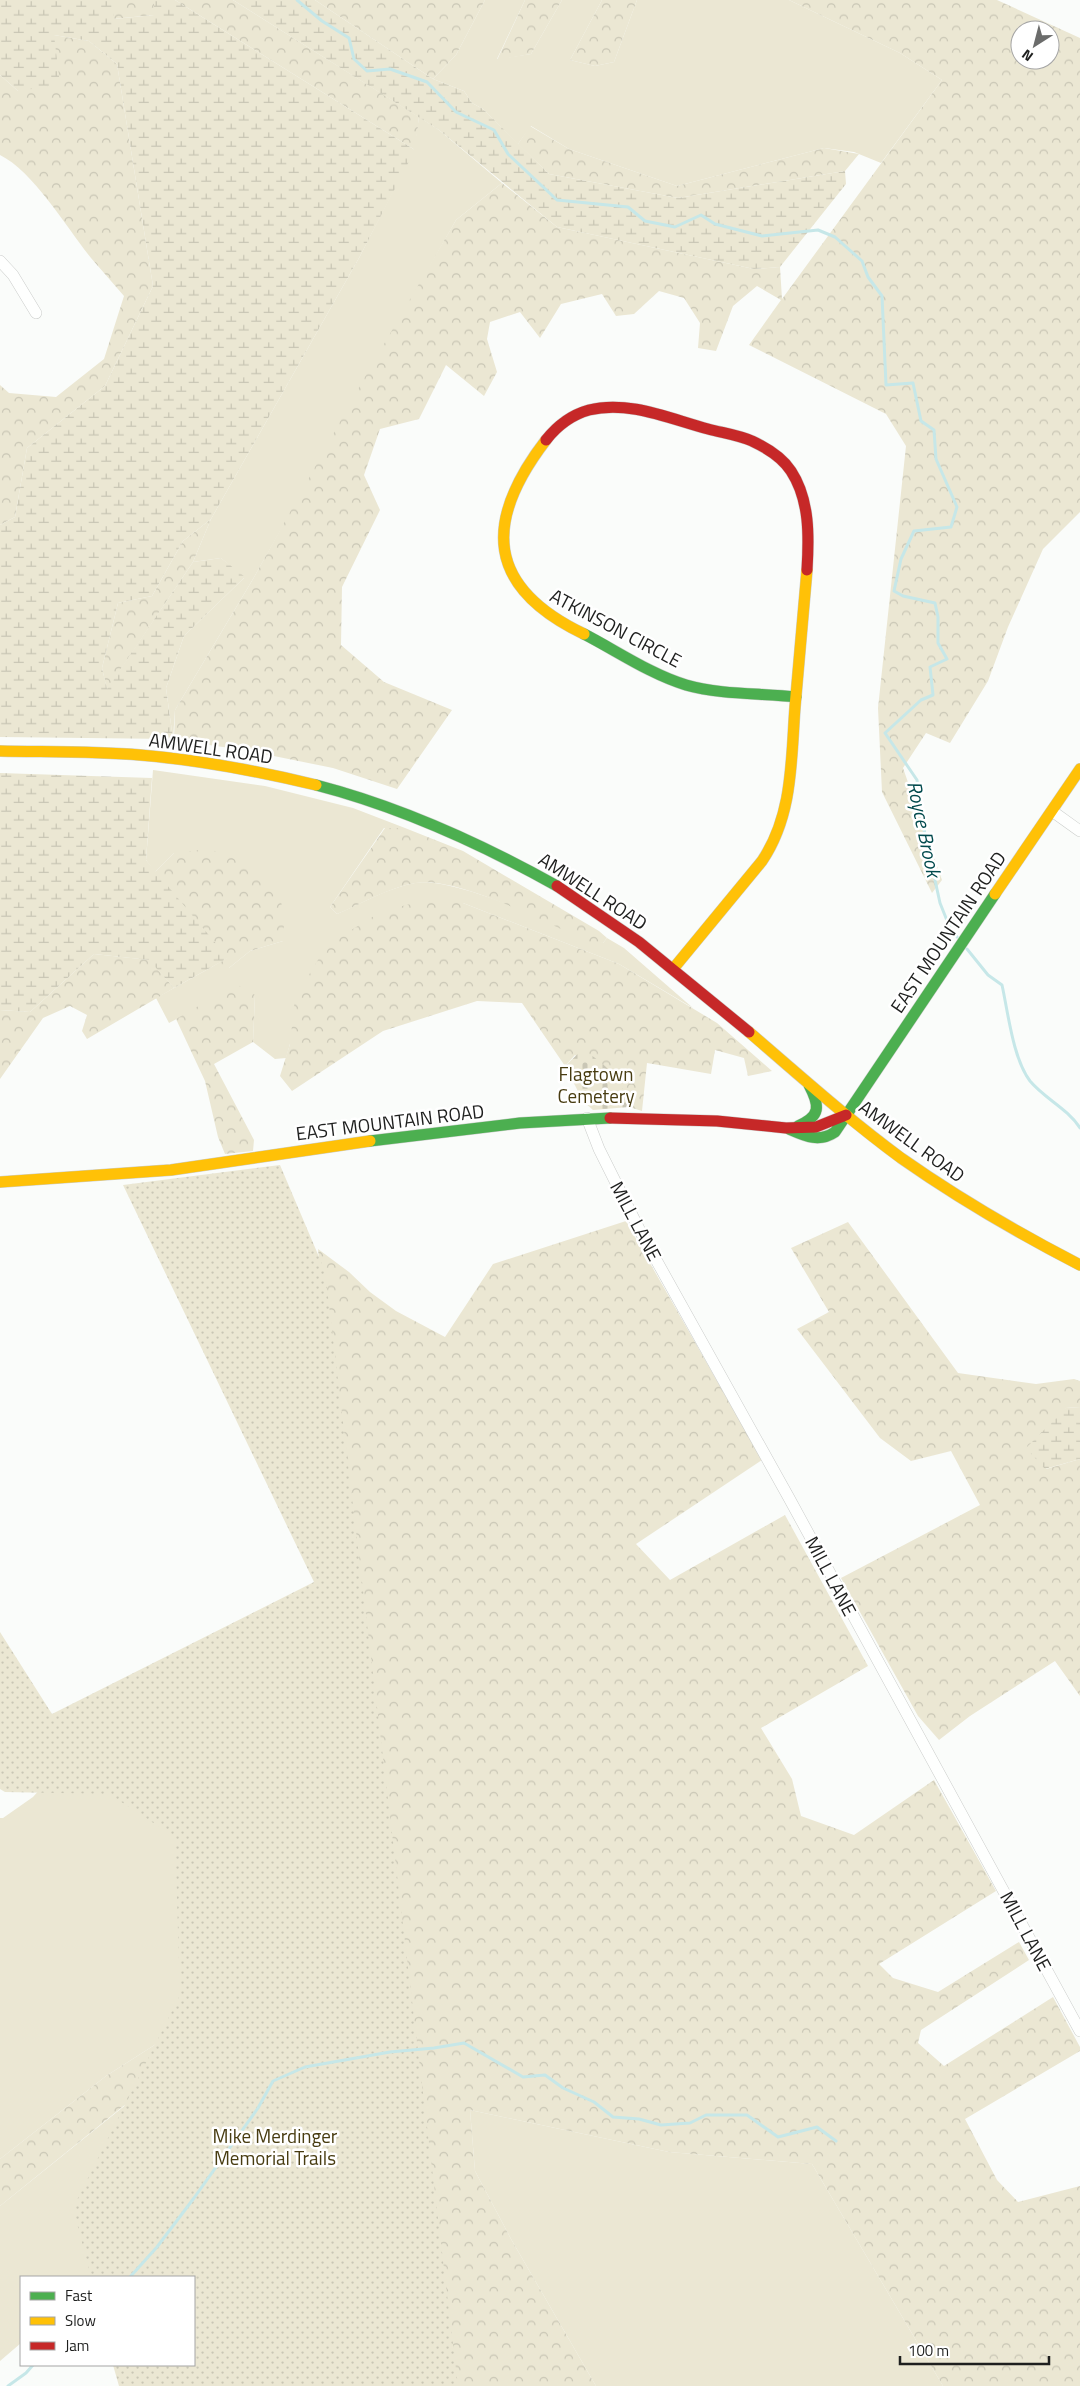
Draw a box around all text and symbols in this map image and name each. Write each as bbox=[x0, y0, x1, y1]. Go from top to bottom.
north arrow bbox=[1010, 20, 1060, 70]
text: N bbox=[1017, 45, 1037, 67]
street label: ATKINSON CIRCLE bbox=[545, 581, 687, 674]
street label: AMWELL ROAD bbox=[147, 724, 275, 771]
water label: Royce Brook bbox=[899, 778, 950, 882]
street label: AMWELL ROAD bbox=[533, 844, 653, 937]
street label: EAST MOUNTAIN ROAD bbox=[883, 845, 1013, 1018]
park label: Flagtown Cemetery bbox=[557, 1059, 635, 1110]
street label: AMWELL ROAD bbox=[853, 1092, 971, 1189]
street label: EAST MOUNTAIN ROAD bbox=[294, 1096, 486, 1147]
street label: MILL LANE bbox=[603, 1176, 670, 1266]
street label: MILL LANE bbox=[798, 1531, 865, 1621]
street label: MILL LANE bbox=[993, 1886, 1060, 1976]
park label: Mike Merdinger Memorial Trails bbox=[213, 2121, 338, 2172]
legend bbox=[20, 2276, 195, 2366]
text: Fast bbox=[65, 2284, 93, 2307]
text: Slow bbox=[65, 2309, 96, 2332]
text: Jam bbox=[65, 2334, 89, 2357]
scale bar bbox=[900, 2334, 1049, 2366]
text: 100 m bbox=[908, 2339, 949, 2362]

